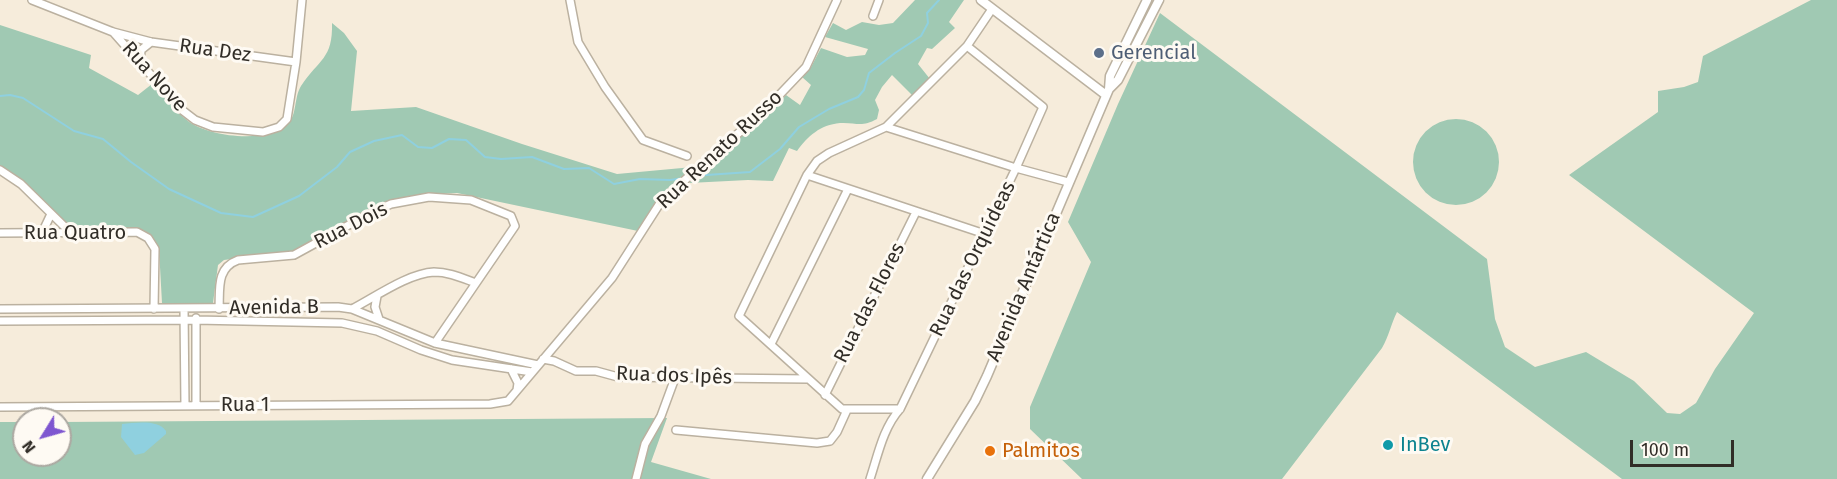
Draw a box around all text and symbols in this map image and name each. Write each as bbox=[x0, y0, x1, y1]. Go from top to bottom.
street label: Rua Dez bbox=[178, 34, 252, 68]
street label: Rua Nove bbox=[116, 37, 192, 117]
place label: Gerencial bbox=[1111, 41, 1196, 65]
marker: Gerencial bbox=[1092, 46, 1106, 60]
street label: Rua Renato Russo bbox=[652, 86, 788, 214]
street label: Rua das Orquídeas bbox=[925, 177, 1021, 341]
street label: Rua Dois bbox=[310, 197, 392, 255]
street label: Avenida Antártica bbox=[982, 209, 1066, 365]
street label: Rua Quatro bbox=[24, 221, 126, 245]
street label: Rua das Flores bbox=[829, 239, 911, 367]
street label: Avenida B bbox=[229, 295, 319, 321]
street label: Rua dos Ipês bbox=[616, 362, 732, 390]
street label: Rua 1 bbox=[221, 393, 269, 417]
north arrow bbox=[12, 407, 72, 467]
scale bar bbox=[1633, 428, 1736, 466]
place label: InBev bbox=[1400, 433, 1450, 457]
text: N bbox=[18, 437, 40, 457]
marker: InBev bbox=[1381, 438, 1395, 452]
place label: Palmitos bbox=[1002, 439, 1080, 463]
text: 100 m bbox=[1641, 439, 1689, 461]
marker: Palmitos bbox=[983, 444, 997, 458]

